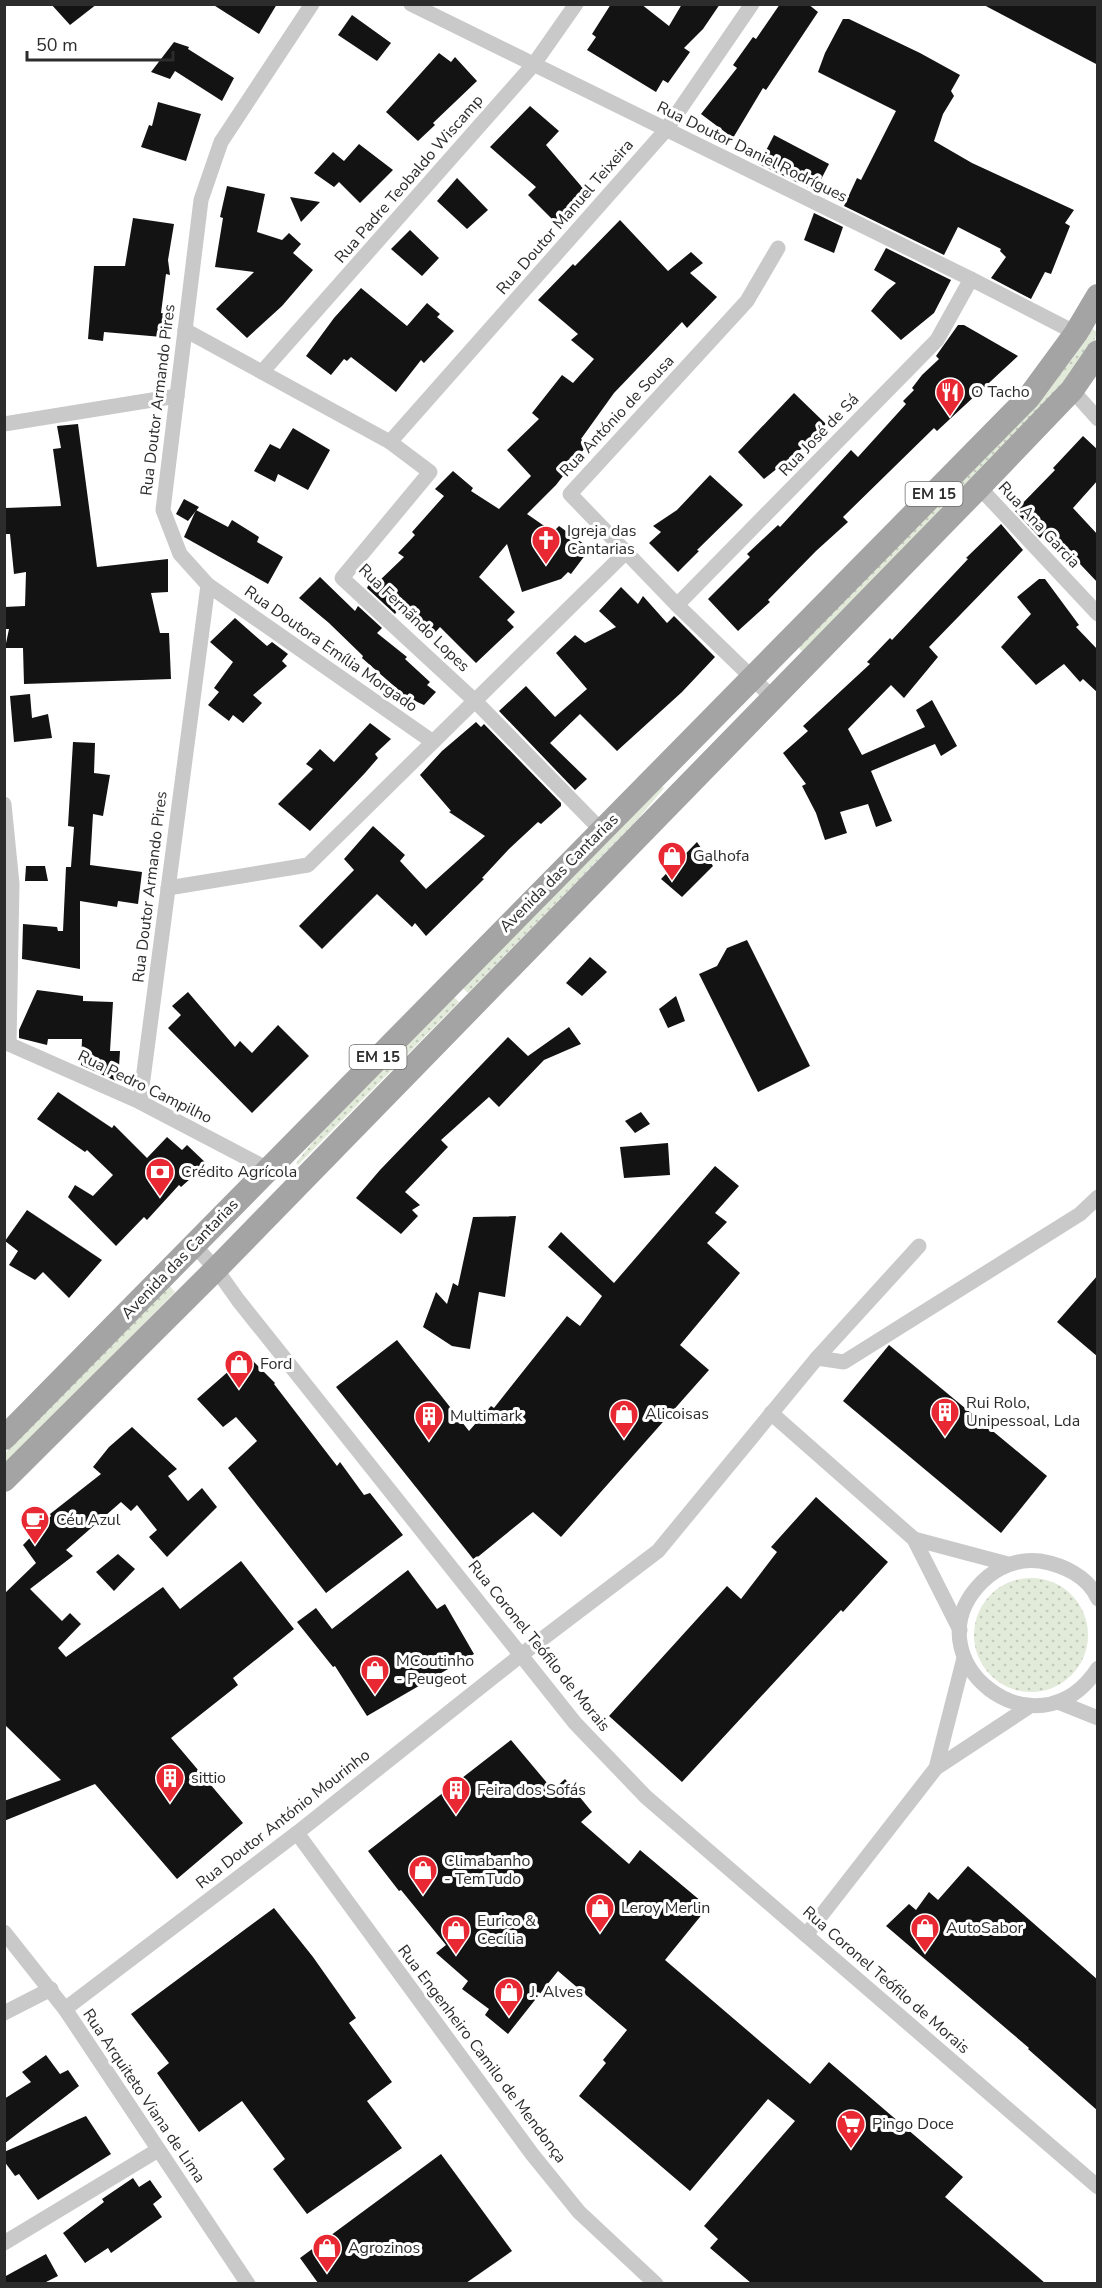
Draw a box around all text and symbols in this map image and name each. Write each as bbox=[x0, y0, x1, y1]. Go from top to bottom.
scale bar bbox=[27, 24, 172, 62]
text: 50 m bbox=[36, 33, 78, 57]
street label: Rua Padre Teobaldo Wiscamp bbox=[330, 90, 488, 268]
street label: Rua Doutor Daniel Rodrígues bbox=[653, 96, 851, 208]
street label: Rua Doutor Manuel Teixeira bbox=[491, 135, 639, 299]
street label: Rua Doutor Armando Pires bbox=[135, 303, 181, 497]
street label: Rua António de Sousa bbox=[555, 350, 679, 482]
restaurant icon: O Tacho bbox=[934, 376, 966, 418]
place label: O Tacho bbox=[971, 381, 1030, 403]
street label: Rua José de Sá bbox=[774, 389, 864, 481]
street label: Rua Ana Garcia bbox=[993, 477, 1085, 573]
road number: EM 15 bbox=[906, 482, 962, 506]
place label: Igreja das Cantarias bbox=[567, 520, 636, 560]
church icon: Igreja das Cantarias bbox=[530, 524, 562, 566]
street label: Rua Fernãndo Lopes bbox=[353, 559, 475, 677]
street label: Rua Doutora Emília Morgado bbox=[240, 581, 422, 717]
street label: Rua Doutor Armando Pires bbox=[127, 790, 173, 984]
street label: Avenida das Cantarias bbox=[495, 809, 623, 937]
shop icon: Galhofa bbox=[656, 840, 688, 882]
place label: Galhofa bbox=[693, 845, 749, 867]
street label: Rua Pedro Campilho bbox=[74, 1045, 216, 1129]
road number: EM 15 bbox=[350, 1045, 406, 1069]
bank icon: Crédito Agrícola bbox=[144, 1156, 176, 1198]
place label: Crédito Agrícola bbox=[181, 1161, 297, 1183]
street label: Avenida das Cantarias bbox=[117, 1194, 243, 1324]
shop icon: Ford bbox=[223, 1348, 255, 1390]
place label: Ford bbox=[260, 1353, 292, 1375]
place label: Rui Rolo, Unipessoal, Lda bbox=[966, 1392, 1080, 1432]
building icon: Rui Rolo, Unipessoal, Lda bbox=[929, 1396, 961, 1438]
shop icon: Alicoisas bbox=[608, 1398, 640, 1440]
building icon: Multimark bbox=[413, 1400, 445, 1442]
place label: Alicoisas bbox=[645, 1403, 709, 1425]
place label: Multimark bbox=[450, 1405, 523, 1427]
cafe icon: Céu Azul bbox=[19, 1504, 51, 1546]
place label: Céu Azul bbox=[56, 1509, 121, 1531]
street label: Rua Coronel Teófilo de Morais bbox=[463, 1556, 615, 1736]
place label: MCoutinho - Peugeot bbox=[396, 1650, 474, 1690]
shop icon: MCoutinho - Peugeot bbox=[359, 1654, 391, 1696]
street label: Rua Doutor António Mourinho bbox=[191, 1744, 375, 1894]
building icon: sittio bbox=[154, 1762, 186, 1804]
place label: sittio bbox=[191, 1767, 226, 1789]
building icon: Feira dos Sofás bbox=[440, 1774, 472, 1816]
place label: Feira dos Sofás bbox=[477, 1779, 586, 1801]
place label: Climabanho - TemTudo bbox=[444, 1850, 530, 1890]
shop icon: Climabanho - TemTudo bbox=[407, 1854, 439, 1896]
shop icon: Leroy Merlin bbox=[584, 1892, 616, 1934]
place label: Leroy Merlin bbox=[621, 1897, 710, 1919]
street label: Rua Coronel Teófilo de Morais bbox=[798, 1901, 974, 2059]
place label: Eurico & Cecília bbox=[477, 1910, 536, 1950]
shop icon: AutoSabor bbox=[909, 1912, 941, 1954]
shop icon: Eurico & Cecília bbox=[440, 1914, 472, 1956]
place label: AutoSabor bbox=[946, 1917, 1024, 1939]
street label: Rua Engenheiro Camilo de Mendonça bbox=[393, 1940, 571, 2168]
shop icon: J. Alves bbox=[493, 1976, 525, 2018]
place label: J. Alves bbox=[529, 1981, 583, 2003]
street label: Rua Arquiteto Viana de Lima bbox=[77, 2005, 211, 2187]
supermarket icon: Pingo Doce bbox=[835, 2108, 867, 2150]
place label: Pingo Doce bbox=[872, 2113, 954, 2135]
shop icon: Agrozinos bbox=[311, 2232, 343, 2274]
place label: Agrozinos bbox=[348, 2237, 420, 2259]

